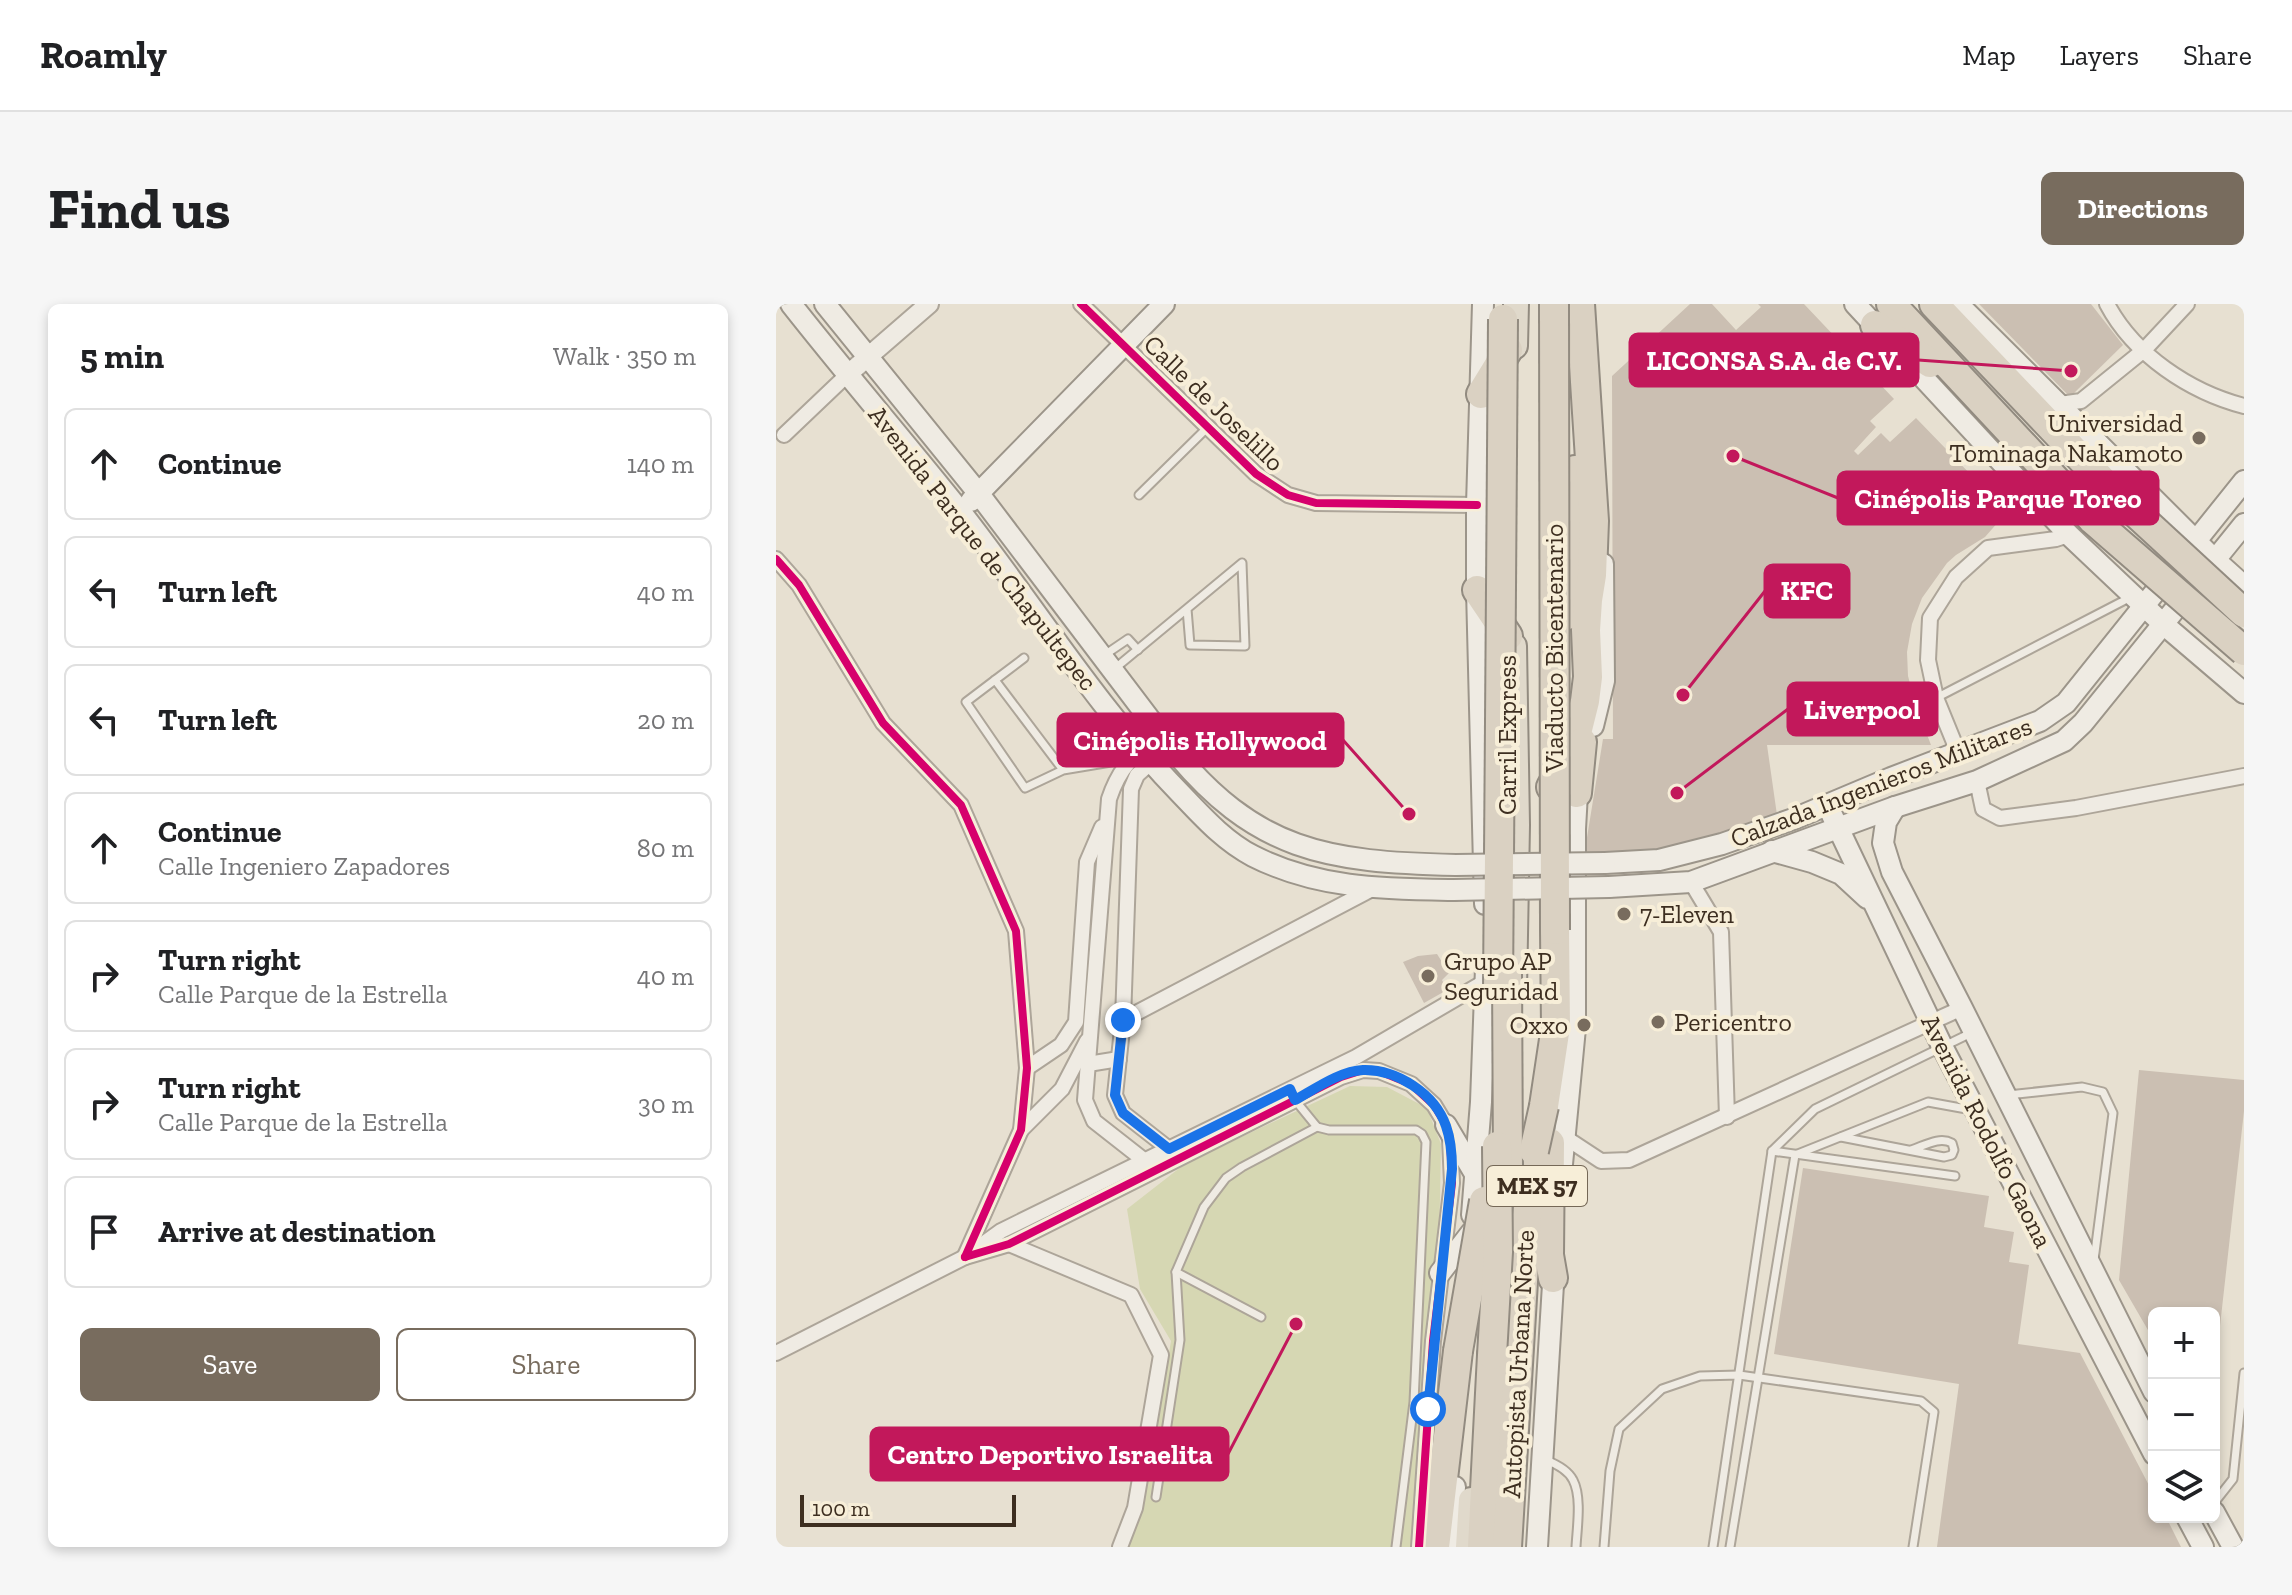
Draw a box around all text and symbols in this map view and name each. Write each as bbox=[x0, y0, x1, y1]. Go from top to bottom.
text: Roamly bbox=[40, 32, 167, 78]
text: Map bbox=[1962, 39, 2016, 72]
text: Layers bbox=[2060, 39, 2139, 72]
text: Share bbox=[2183, 39, 2252, 72]
button: Directions bbox=[2041, 172, 2244, 245]
text: Find us bbox=[48, 175, 231, 242]
street label: Calle de Joselillo bbox=[1137, 328, 1291, 478]
callout: LICONSA S.A. de C.V. bbox=[1630, 334, 1918, 386]
text: 5 min bbox=[80, 336, 164, 377]
text: Walk · 350 m bbox=[553, 340, 696, 372]
text: LICONSA S.A. de C.V. bbox=[1646, 344, 1902, 377]
street label: Avenida Parque de Chapultepec bbox=[862, 399, 1104, 697]
place label: Universidad Tominaga Nakamoto bbox=[1949, 407, 2183, 469]
marker: Universidad Tominaga Nakamoto bbox=[2190, 429, 2208, 447]
icon: ahead bbox=[82, 442, 126, 486]
text: Continue bbox=[158, 446, 282, 482]
text: 140 m bbox=[627, 448, 694, 480]
callout: Cinépolis Parque Toreo bbox=[1838, 472, 2158, 524]
text: Cinépolis Parque Toreo bbox=[1854, 482, 2142, 515]
street label: Viaducto Bicentenario bbox=[1538, 524, 1570, 773]
callout: KFC bbox=[1765, 565, 1849, 617]
icon: left bbox=[82, 570, 126, 614]
text: Turn left bbox=[158, 574, 277, 610]
text: KFC bbox=[1781, 574, 1833, 607]
text: 40 m bbox=[637, 576, 694, 608]
street label: Carril Express bbox=[1491, 655, 1523, 815]
callout: Liverpool bbox=[1788, 683, 1937, 735]
text: Liverpool bbox=[1803, 693, 1921, 726]
icon: left bbox=[82, 698, 126, 742]
text: Turn left bbox=[158, 702, 277, 738]
text: 20 m bbox=[637, 704, 694, 736]
street label: Calzada Ingenieros Militares bbox=[1726, 710, 2036, 854]
callout: Cinépolis Hollywood bbox=[1058, 714, 1343, 766]
text: Cinépolis Hollywood bbox=[1073, 724, 1327, 757]
text: Continue bbox=[158, 814, 282, 850]
icon: ahead bbox=[82, 826, 126, 870]
text: 80 m bbox=[637, 832, 694, 864]
text: Calle Ingeniero Zapadores bbox=[158, 850, 450, 882]
place label: 7-Eleven bbox=[1640, 898, 1734, 930]
marker: 7-Eleven bbox=[1615, 905, 1633, 923]
text: Turn right bbox=[158, 942, 300, 978]
place label: Grupo AP Seguridad bbox=[1444, 945, 1558, 1007]
icon: right bbox=[82, 954, 126, 998]
text: 40 m bbox=[637, 960, 694, 992]
marker: Grupo AP Seguridad bbox=[1419, 967, 1437, 985]
text: Calle Parque de la Estrella bbox=[158, 978, 448, 1010]
route end bbox=[1105, 1002, 1141, 1038]
place label: Pericentro bbox=[1674, 1006, 1792, 1038]
place label: Oxxo bbox=[1510, 1009, 1568, 1041]
street label: Avenida Rodolfo Gaona bbox=[1914, 1009, 2060, 1254]
marker: Pericentro bbox=[1649, 1013, 1667, 1031]
marker: Oxxo bbox=[1575, 1016, 1593, 1034]
text: Turn right bbox=[158, 1070, 300, 1106]
icon: right bbox=[82, 1082, 126, 1126]
text: 30 m bbox=[638, 1088, 694, 1120]
text: Calle Parque de la Estrella bbox=[158, 1106, 448, 1138]
road number: MEX 57 bbox=[1487, 1166, 1587, 1206]
icon: arrive bbox=[82, 1210, 126, 1254]
text: Arrive at destination bbox=[158, 1214, 435, 1250]
street label: Autopista Urbana Norte bbox=[1495, 1229, 1541, 1499]
map controls bbox=[2148, 1307, 2220, 1523]
button: + bbox=[2148, 1307, 2220, 1379]
button: Save bbox=[80, 1328, 380, 1401]
button: Share bbox=[396, 1328, 696, 1401]
button: − bbox=[2148, 1379, 2220, 1451]
route start bbox=[1410, 1391, 1446, 1427]
callout: Centro Deportivo Israelita bbox=[871, 1428, 1228, 1480]
text: Centro Deportivo Israelita bbox=[887, 1438, 1213, 1471]
button: layers bbox=[2148, 1451, 2220, 1523]
scale bar bbox=[800, 1491, 1016, 1527]
text: 100 m bbox=[812, 1495, 870, 1522]

